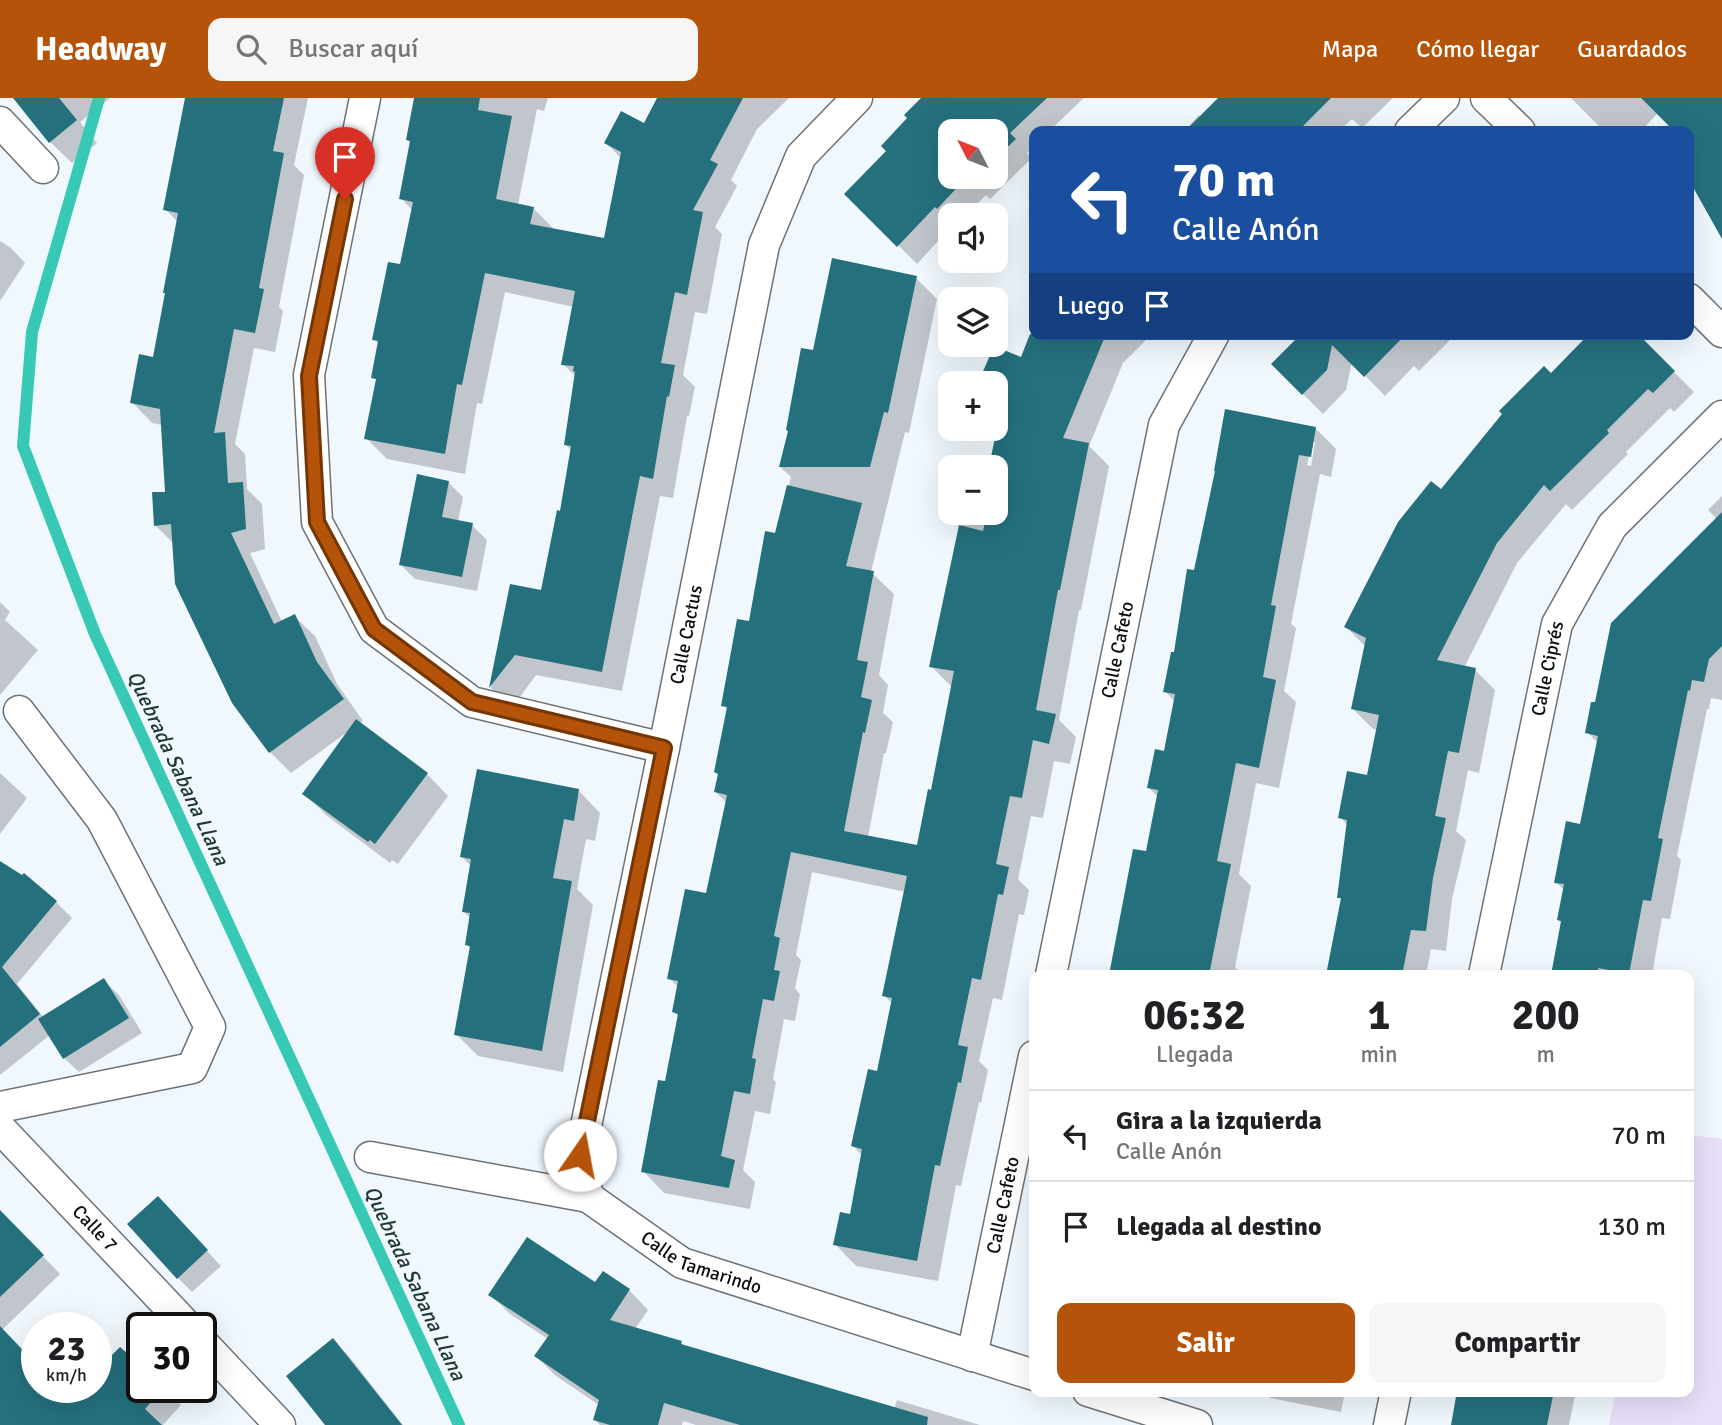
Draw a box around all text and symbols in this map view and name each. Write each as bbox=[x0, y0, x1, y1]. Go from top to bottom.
search box bbox=[208, 18, 698, 81]
text: Headway bbox=[35, 29, 166, 70]
icon: search bbox=[232, 30, 270, 68]
text: Buscar aquí bbox=[288, 33, 418, 65]
text: Mapa bbox=[1322, 34, 1378, 64]
text: Cómo llegar bbox=[1416, 34, 1539, 64]
text: Guardados bbox=[1577, 34, 1687, 64]
north arrow bbox=[938, 119, 1008, 189]
map controls bbox=[938, 119, 1008, 525]
pin bbox=[315, 127, 375, 199]
icon: arrive bbox=[326, 138, 364, 176]
text: 70 m bbox=[1172, 150, 1275, 210]
icon: left bbox=[1057, 154, 1148, 245]
button: sound bbox=[938, 203, 1008, 273]
text: Calle Anón bbox=[1172, 210, 1320, 249]
button: layers bbox=[938, 287, 1008, 357]
icon: arrive bbox=[1138, 287, 1176, 325]
text: Luego bbox=[1057, 290, 1124, 322]
button: + bbox=[938, 371, 1008, 441]
button: − bbox=[938, 455, 1008, 525]
street label: Calle Cactus bbox=[665, 583, 708, 686]
street label: Calle Cafeto bbox=[1096, 599, 1140, 700]
street label: Calle Ciprés bbox=[1526, 619, 1569, 718]
water label: Quebrada Sabana Llana bbox=[121, 667, 235, 871]
text: 06:32 bbox=[1143, 990, 1246, 1041]
text: 1 bbox=[1368, 990, 1390, 1041]
text: 200 bbox=[1512, 990, 1580, 1041]
text: Llegada bbox=[1156, 1040, 1233, 1069]
text: min bbox=[1360, 1040, 1398, 1069]
text: m bbox=[1537, 1040, 1555, 1069]
text: Gira a la izquierda bbox=[1116, 1105, 1322, 1137]
icon: left bbox=[1057, 1117, 1095, 1155]
position arrow bbox=[543, 1118, 617, 1192]
text: 70 m bbox=[1611, 1120, 1666, 1152]
text: Calle Anón bbox=[1116, 1137, 1222, 1166]
street label: Calle Cafeto bbox=[981, 1154, 1025, 1256]
water label: Quebrada Sabana Llana bbox=[358, 1182, 472, 1386]
street label: Calle 7 bbox=[67, 1200, 123, 1257]
icon: arrive bbox=[1057, 1208, 1095, 1246]
text: Llegada al destino bbox=[1116, 1211, 1322, 1243]
text: 130 m bbox=[1597, 1211, 1666, 1243]
street label: Calle Tamarindo bbox=[636, 1226, 765, 1300]
button: Salir bbox=[1057, 1303, 1355, 1383]
button: Compartir bbox=[1369, 1303, 1666, 1383]
speed limit sign: 30 bbox=[126, 1312, 217, 1403]
text: 23 bbox=[48, 1327, 85, 1370]
text: km/h bbox=[46, 1364, 87, 1386]

